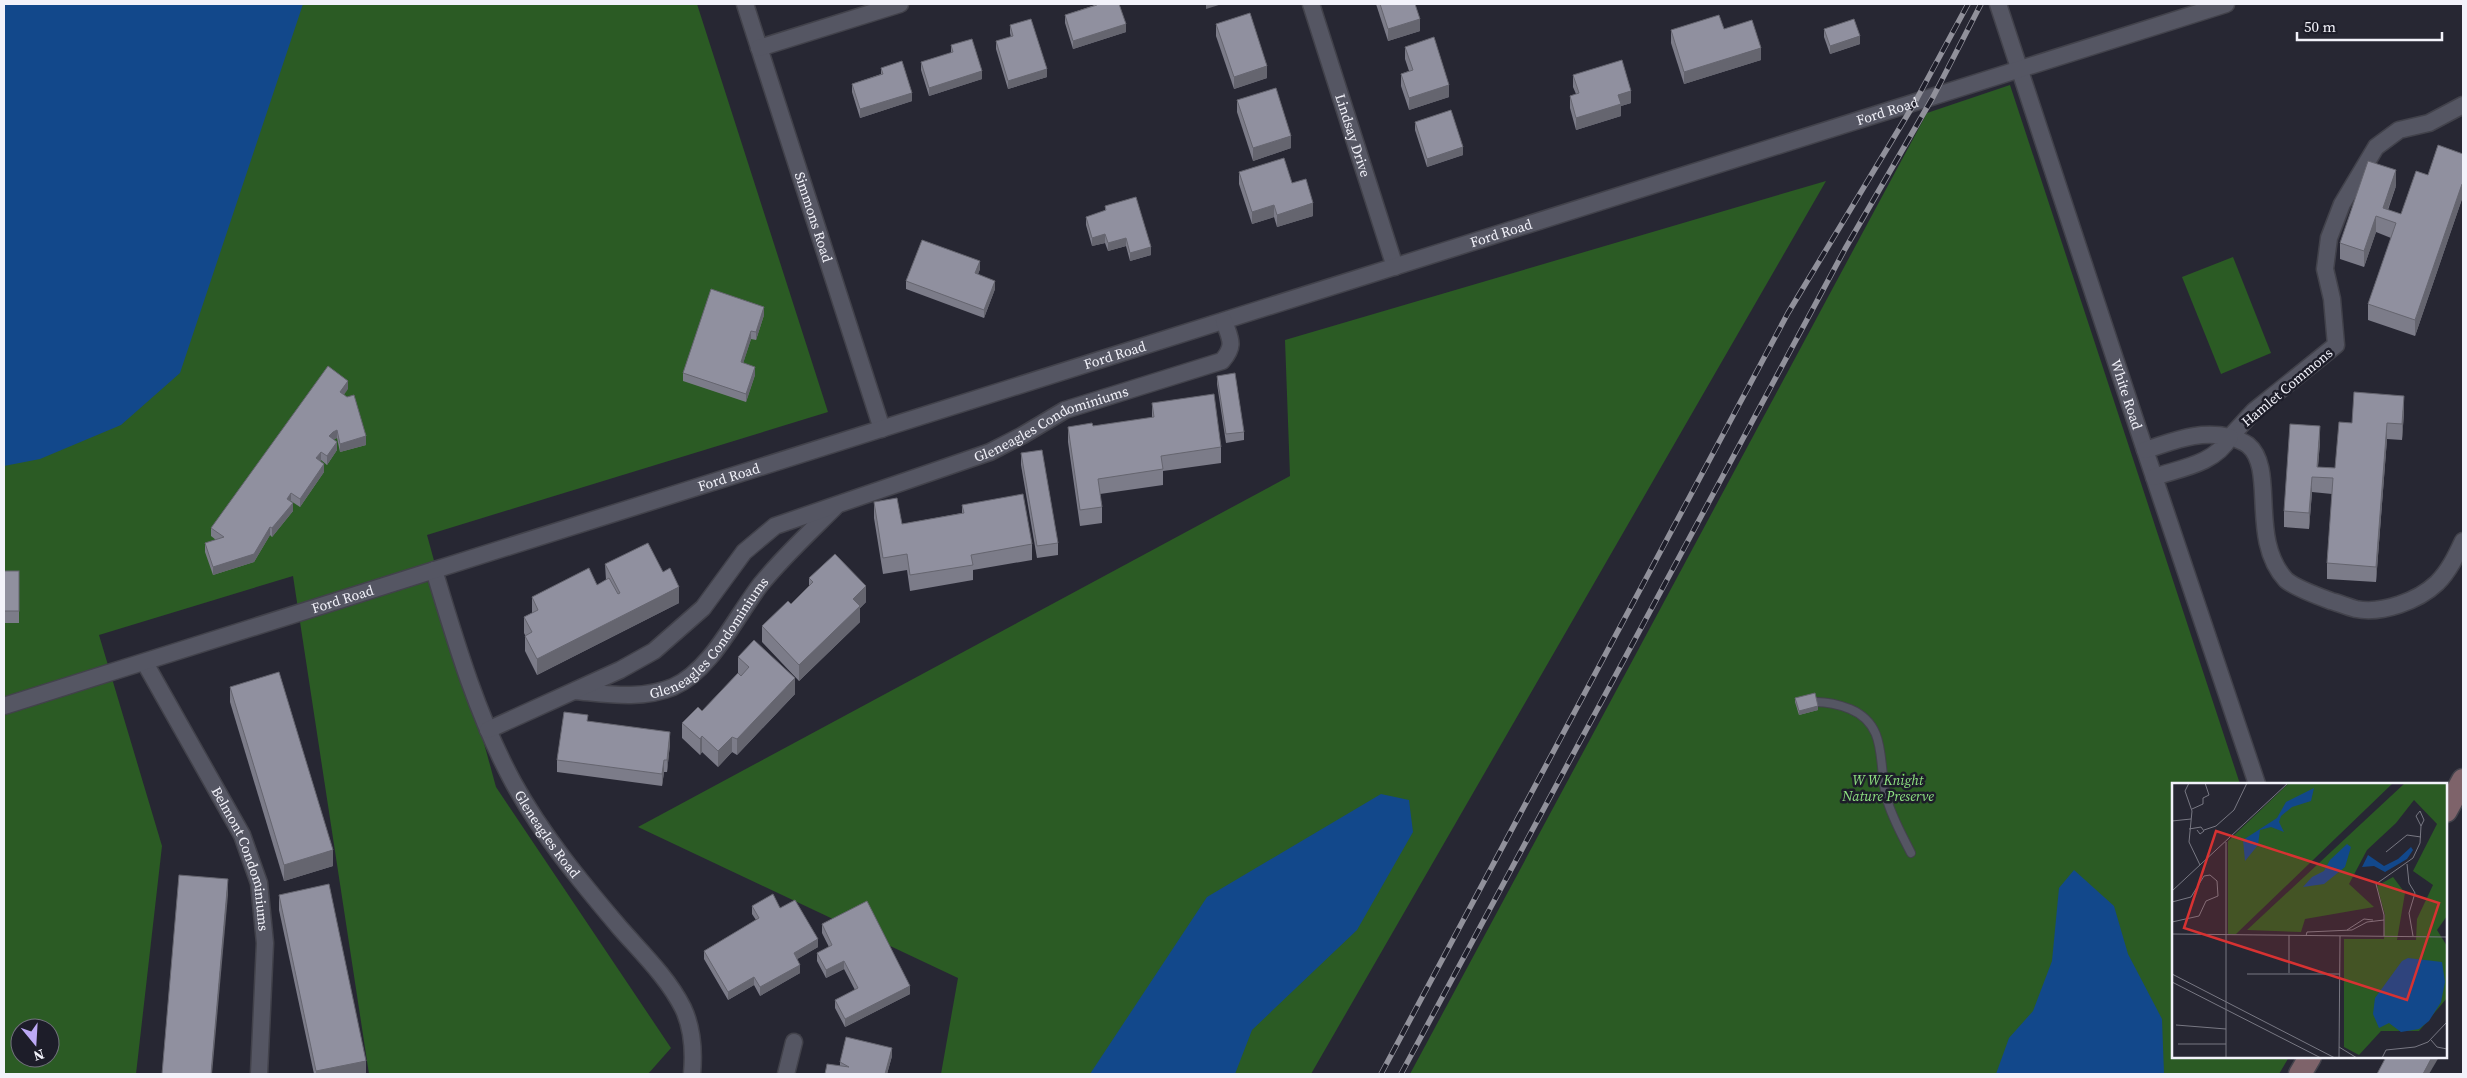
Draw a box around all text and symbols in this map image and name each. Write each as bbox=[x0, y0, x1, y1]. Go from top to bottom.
scale bar bbox=[2297, 10, 2442, 42]
text: 50 m bbox=[2304, 16, 2336, 37]
street label: Lindsay Drive bbox=[1330, 91, 1376, 180]
street label: Ford Road bbox=[1854, 92, 1921, 130]
street label: Simmons Road bbox=[790, 169, 838, 265]
street label: Ford Road bbox=[1468, 214, 1535, 252]
street label: Ford Road bbox=[1081, 336, 1148, 374]
street label: Hamlet Commons bbox=[2237, 343, 2337, 431]
street label: White Road bbox=[2106, 357, 2148, 432]
street label: Gleneagles Condominiums bbox=[971, 381, 1131, 467]
street label: Ford Road bbox=[695, 458, 762, 496]
street label: Gleneagles Condominiums bbox=[648, 572, 773, 703]
street label: Ford Road bbox=[309, 580, 376, 618]
park label: W W Knight Nature Preserve bbox=[1841, 770, 1934, 806]
street label: Belmont Condominiums bbox=[207, 783, 274, 932]
inset map bbox=[2172, 783, 2447, 1058]
street label: Gleneagles Road bbox=[510, 786, 585, 882]
north arrow bbox=[10, 1018, 60, 1068]
text: N bbox=[31, 1044, 47, 1066]

